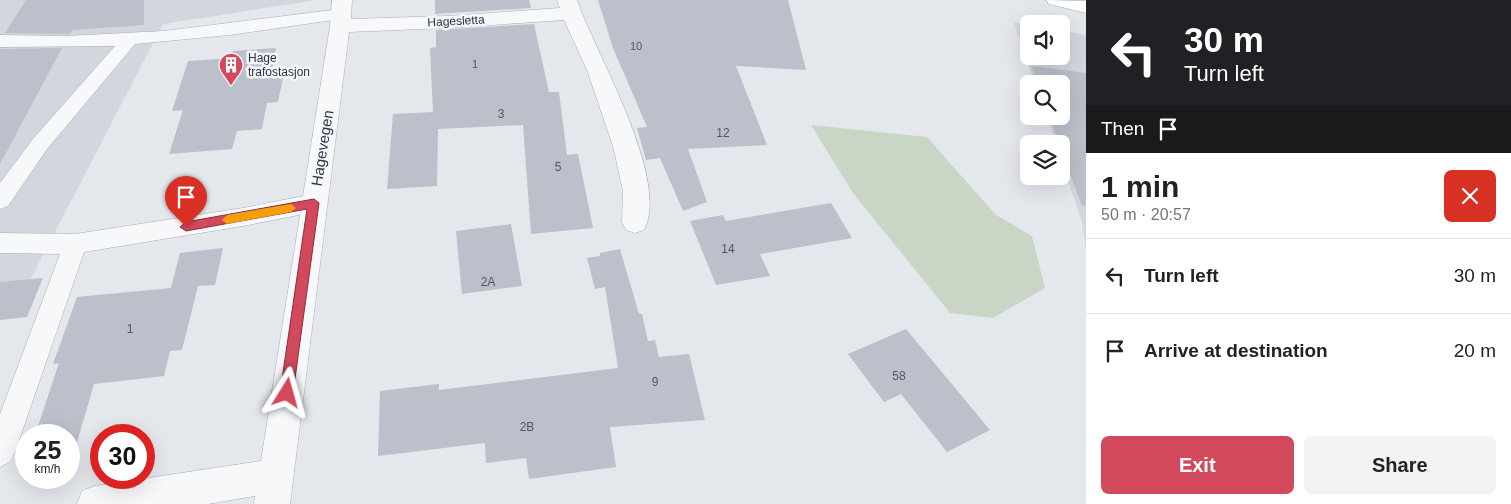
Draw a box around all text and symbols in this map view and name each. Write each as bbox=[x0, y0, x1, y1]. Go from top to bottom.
street label: Hagesletta bbox=[427, 12, 485, 29]
map controls bbox=[1020, 15, 1070, 185]
button: sound bbox=[1020, 15, 1070, 65]
icon: left bbox=[1101, 20, 1166, 85]
text: 30 m bbox=[1184, 20, 1264, 59]
house number: 10 bbox=[630, 40, 642, 52]
place label: Hage trafostasjon bbox=[248, 51, 310, 79]
building icon: Hage trafostasjon bbox=[218, 52, 244, 86]
house number: 1 bbox=[472, 58, 478, 70]
text: Turn left bbox=[1184, 61, 1264, 86]
button: search bbox=[1020, 75, 1070, 125]
house number: 3 bbox=[498, 107, 505, 121]
street label: Hagevegen bbox=[308, 109, 336, 187]
icon: arrive bbox=[1154, 115, 1182, 143]
text: Then bbox=[1101, 118, 1144, 139]
house number: 12 bbox=[716, 126, 730, 140]
button: layers bbox=[1020, 135, 1070, 185]
house number: 5 bbox=[555, 160, 562, 174]
text: 1 min bbox=[1101, 170, 1179, 203]
button: close bbox=[1444, 170, 1496, 222]
pin bbox=[165, 176, 207, 227]
icon: arrive bbox=[172, 183, 200, 211]
text: 50 m · 20:57 bbox=[1101, 206, 1191, 223]
house number: 14 bbox=[721, 242, 735, 256]
icon: left bbox=[1101, 262, 1129, 290]
text: Turn left bbox=[1144, 265, 1219, 286]
text: 30 m bbox=[1454, 265, 1496, 286]
house number: 2A bbox=[481, 275, 495, 289]
house number: 1 bbox=[127, 322, 134, 336]
icon: arrive bbox=[1101, 337, 1129, 365]
text: Arrive at destination bbox=[1144, 340, 1328, 361]
text: 20 m bbox=[1454, 340, 1496, 361]
position arrow bbox=[260, 366, 312, 418]
house number: 58 bbox=[892, 369, 906, 383]
house number: 9 bbox=[652, 375, 659, 389]
house number: 2B bbox=[520, 420, 534, 434]
speed limit sign: 30 bbox=[90, 424, 155, 489]
text: 25 bbox=[34, 436, 61, 464]
button: Exit bbox=[1101, 436, 1294, 494]
button: Share bbox=[1304, 436, 1496, 494]
text: km/h bbox=[34, 462, 61, 476]

